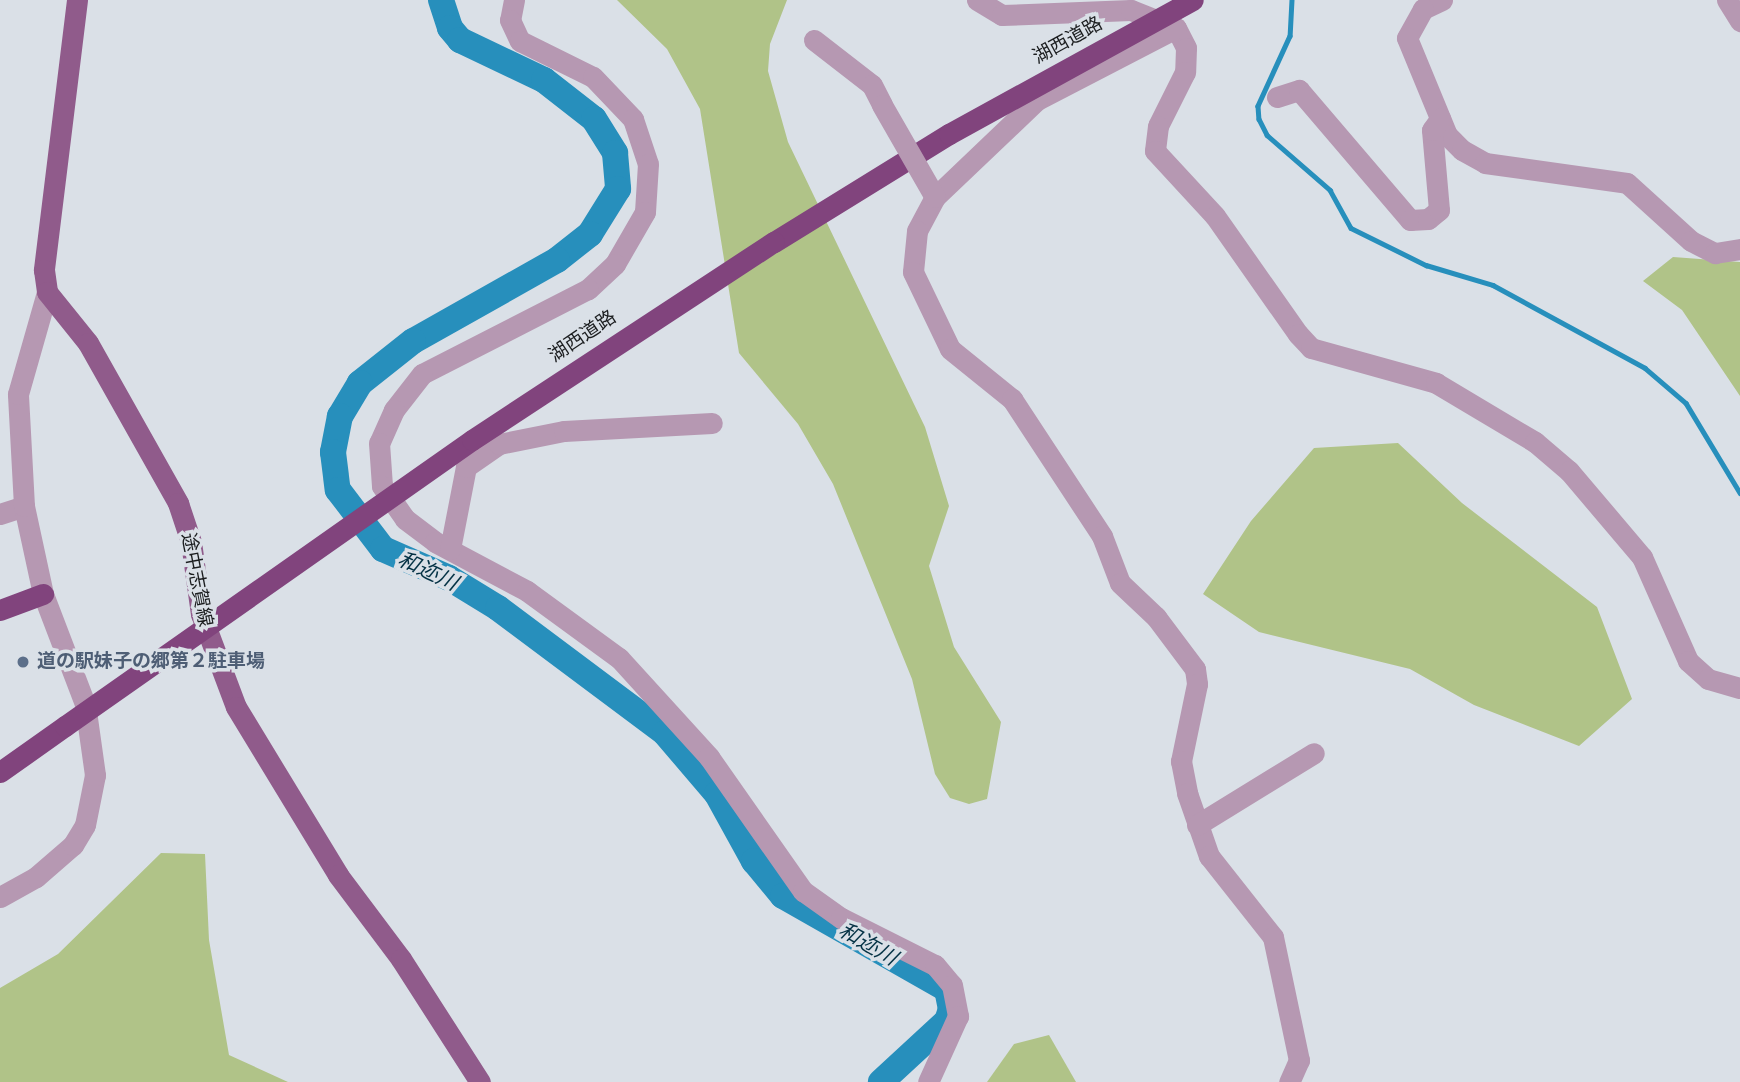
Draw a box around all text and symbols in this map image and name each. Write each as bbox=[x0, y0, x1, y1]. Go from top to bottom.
street label: 湖西道路 bbox=[1029, 13, 1107, 69]
street label: 湖西道路 bbox=[545, 306, 621, 368]
street label: 途中志賀線 bbox=[176, 531, 216, 629]
water label: 和迩川 bbox=[394, 546, 462, 596]
place label: 道の駅妹子の郷第２駐車場 bbox=[37, 651, 265, 673]
marker: 道の駅妹子の郷第２駐車場 bbox=[15, 654, 31, 670]
water label: 和迩川 bbox=[834, 917, 902, 971]

